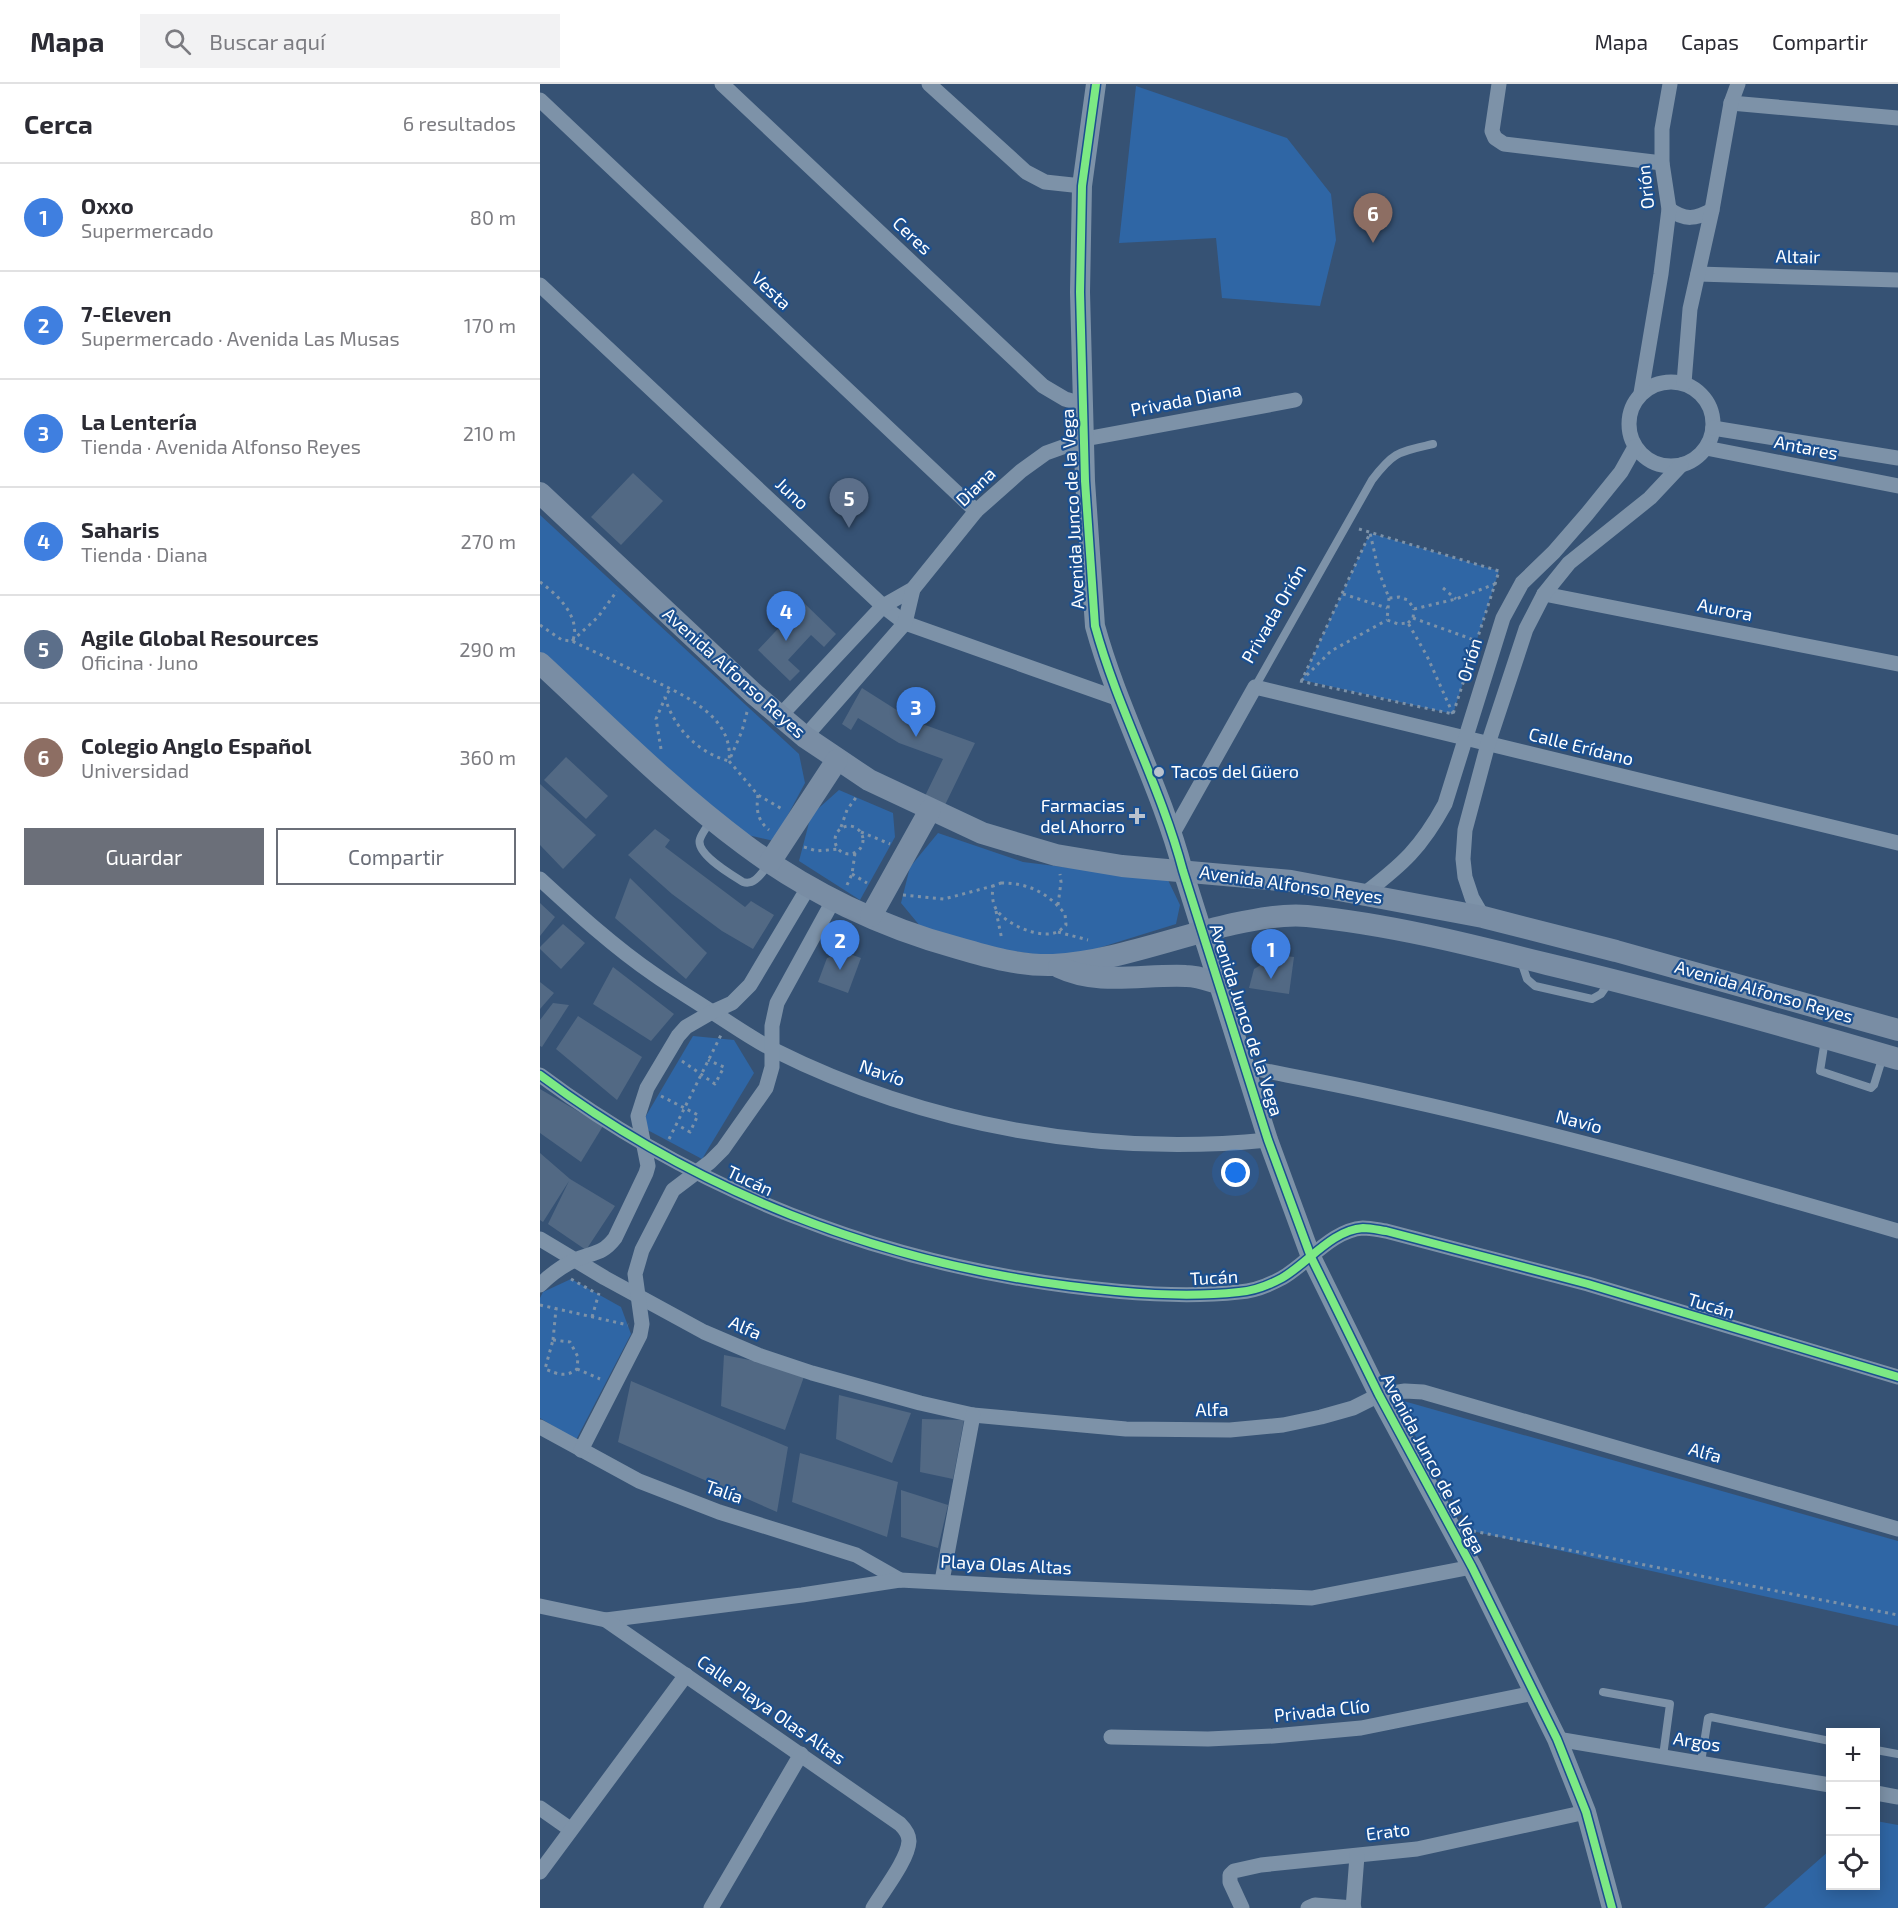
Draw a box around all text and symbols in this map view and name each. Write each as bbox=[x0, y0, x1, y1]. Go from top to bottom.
search box bbox=[140, 14, 560, 68]
text: Mapa bbox=[30, 24, 104, 58]
icon: search bbox=[161, 25, 194, 58]
text: Buscar aquí bbox=[209, 28, 325, 54]
text: Mapa bbox=[1594, 29, 1648, 54]
text: Capas bbox=[1681, 29, 1739, 54]
text: Compartir bbox=[1772, 29, 1868, 54]
text: Cerca bbox=[24, 108, 93, 139]
text: 6 resultados bbox=[403, 111, 516, 135]
street label: Orión bbox=[1632, 164, 1658, 210]
text: Oxxo bbox=[81, 192, 134, 218]
pin: 6 bbox=[1354, 194, 1392, 243]
text: 1 bbox=[39, 205, 48, 229]
text: 80 m bbox=[470, 205, 516, 229]
street label: Ceres bbox=[888, 212, 937, 259]
text: Supermercado bbox=[81, 218, 214, 242]
street label: Altair bbox=[1775, 245, 1821, 267]
street label: Vesta bbox=[747, 267, 796, 314]
text: 7-Eleven bbox=[81, 300, 171, 326]
text: 2 bbox=[38, 313, 49, 337]
text: 170 m bbox=[464, 313, 516, 337]
text: Supermercado · Avenida Las Musas bbox=[81, 326, 400, 350]
street label: Privada Diana bbox=[1129, 377, 1243, 421]
text: La Lentería bbox=[81, 408, 197, 434]
street label: Avenida Junco de la Vega bbox=[1056, 408, 1088, 610]
text: 3 bbox=[38, 421, 49, 445]
text: 210 m bbox=[463, 421, 516, 445]
street label: Antares bbox=[1773, 430, 1840, 464]
text: Tienda · Avenida Alfonso Reyes bbox=[81, 434, 361, 458]
street label: Diana bbox=[951, 462, 1000, 510]
street label: Juno bbox=[772, 473, 814, 514]
pin: 5 bbox=[830, 478, 868, 528]
text: Saharis bbox=[81, 516, 159, 542]
text: 4 bbox=[37, 529, 50, 553]
text: 270 m bbox=[460, 529, 516, 553]
text: Tienda · Diana bbox=[81, 542, 208, 566]
street label: Privada Orión bbox=[1236, 560, 1310, 667]
pin: 4 bbox=[766, 592, 806, 641]
street label: Aurora bbox=[1696, 593, 1755, 625]
street label: Avenida Alfonso Reyes bbox=[659, 602, 811, 742]
text: Agile Global Resources bbox=[81, 624, 319, 650]
street label: Orión bbox=[1452, 635, 1486, 684]
text: 5 bbox=[38, 637, 49, 661]
text: 290 m bbox=[459, 637, 516, 661]
text: Oficina · Juno bbox=[81, 650, 198, 674]
pin: 3 bbox=[896, 688, 935, 737]
street label: Calle Erídano bbox=[1527, 722, 1636, 770]
text: Colegio Anglo Español bbox=[81, 732, 311, 758]
text: 6 bbox=[38, 745, 49, 769]
text: 360 m bbox=[459, 745, 516, 769]
text: Universidad bbox=[81, 758, 189, 782]
place label: Tacos del Güero bbox=[1171, 760, 1299, 782]
marker: Tacos del Güero bbox=[1152, 765, 1166, 779]
place label: Farmacias del Ahorro bbox=[1040, 794, 1125, 837]
marker: Farmacias del Ahorro bbox=[1130, 809, 1144, 823]
button: Guardar bbox=[24, 828, 264, 885]
button: Compartir bbox=[276, 828, 516, 885]
street label: Avenida Alfonso Reyes bbox=[1198, 860, 1384, 908]
pin: 2 bbox=[820, 920, 860, 970]
street label: Avenida Junco de la Vega bbox=[1205, 921, 1288, 1119]
pin: 1 bbox=[1252, 930, 1290, 979]
street label: Avenida Alfonso Reyes bbox=[1672, 955, 1856, 1027]
street label: Navío bbox=[857, 1054, 908, 1090]
street label: Navío bbox=[1554, 1104, 1605, 1138]
your location bbox=[1221, 1158, 1250, 1187]
street label: Tucán bbox=[724, 1160, 777, 1200]
street label: Tucán bbox=[1189, 1265, 1239, 1289]
street label: Tucán bbox=[1685, 1287, 1738, 1323]
street label: Alfa bbox=[726, 1310, 765, 1344]
street label: Avenida Junco de la Vega bbox=[1377, 1370, 1491, 1557]
street label: Alfa bbox=[1195, 1398, 1229, 1420]
street label: Alfa bbox=[1686, 1437, 1724, 1467]
street label: Talía bbox=[703, 1474, 746, 1508]
street label: Playa Olas Altas bbox=[940, 1550, 1072, 1578]
street label: Calle Playa Olas Altas bbox=[693, 1650, 850, 1769]
street label: Privada Clío bbox=[1273, 1694, 1371, 1726]
street label: Argos bbox=[1672, 1726, 1722, 1756]
map controls bbox=[1826, 1728, 1880, 1890]
button: + bbox=[1826, 1728, 1880, 1782]
button: − bbox=[1826, 1782, 1880, 1836]
street label: Erato bbox=[1365, 1817, 1411, 1845]
button: locate bbox=[1826, 1836, 1880, 1890]

